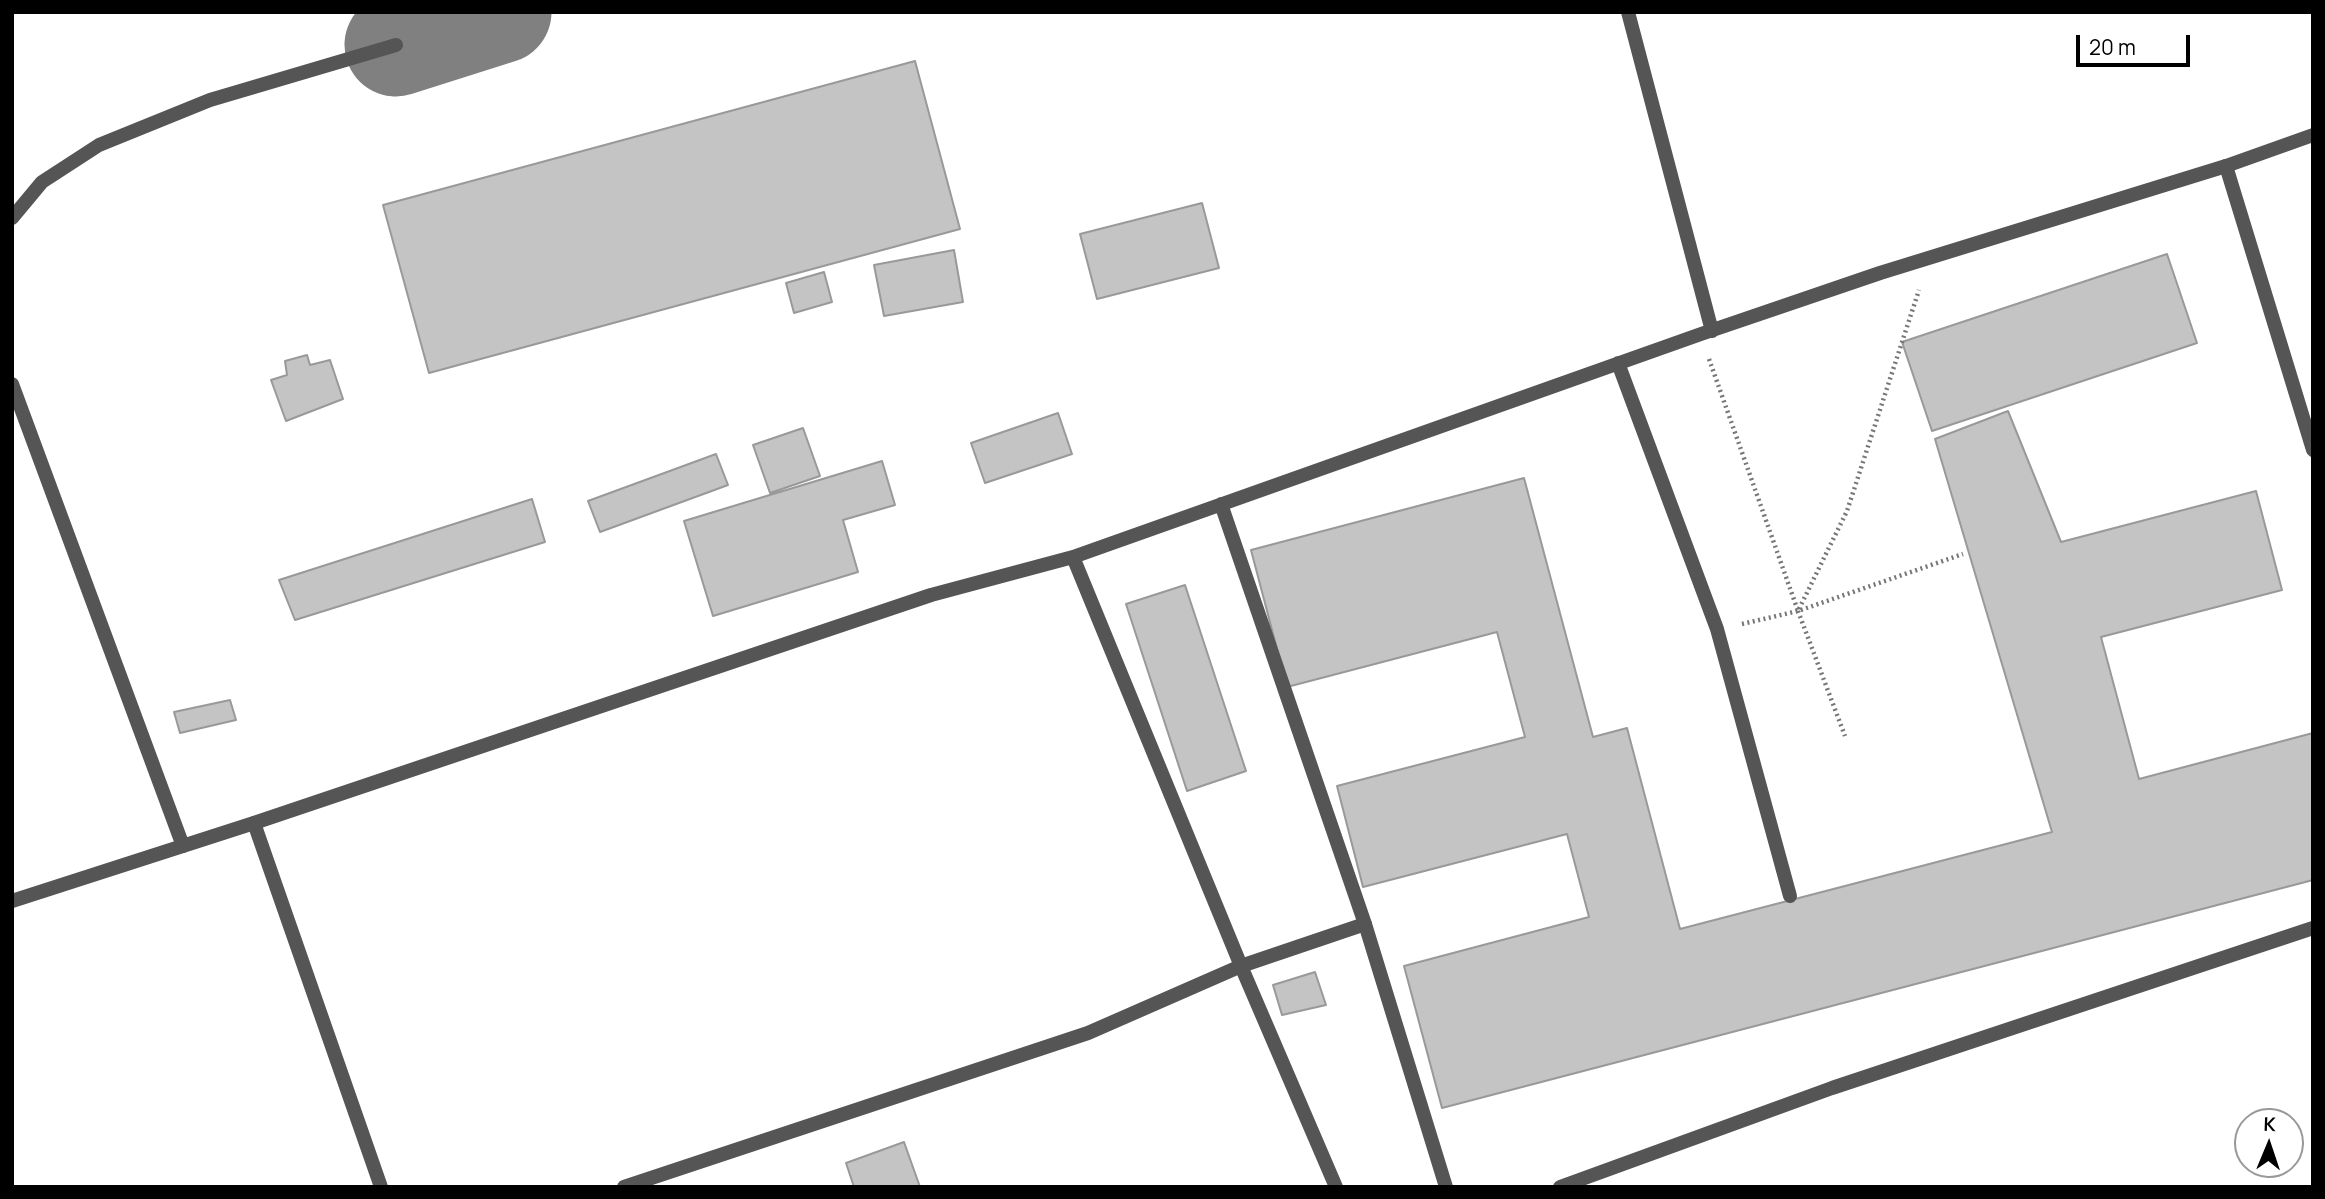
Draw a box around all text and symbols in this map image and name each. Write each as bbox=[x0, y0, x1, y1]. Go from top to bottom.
scale bar bbox=[2080, 21, 2194, 65]
text: 20 m bbox=[2089, 33, 2136, 61]
north arrow bbox=[2234, 1108, 2304, 1178]
text: K bbox=[2263, 1111, 2276, 1137]

